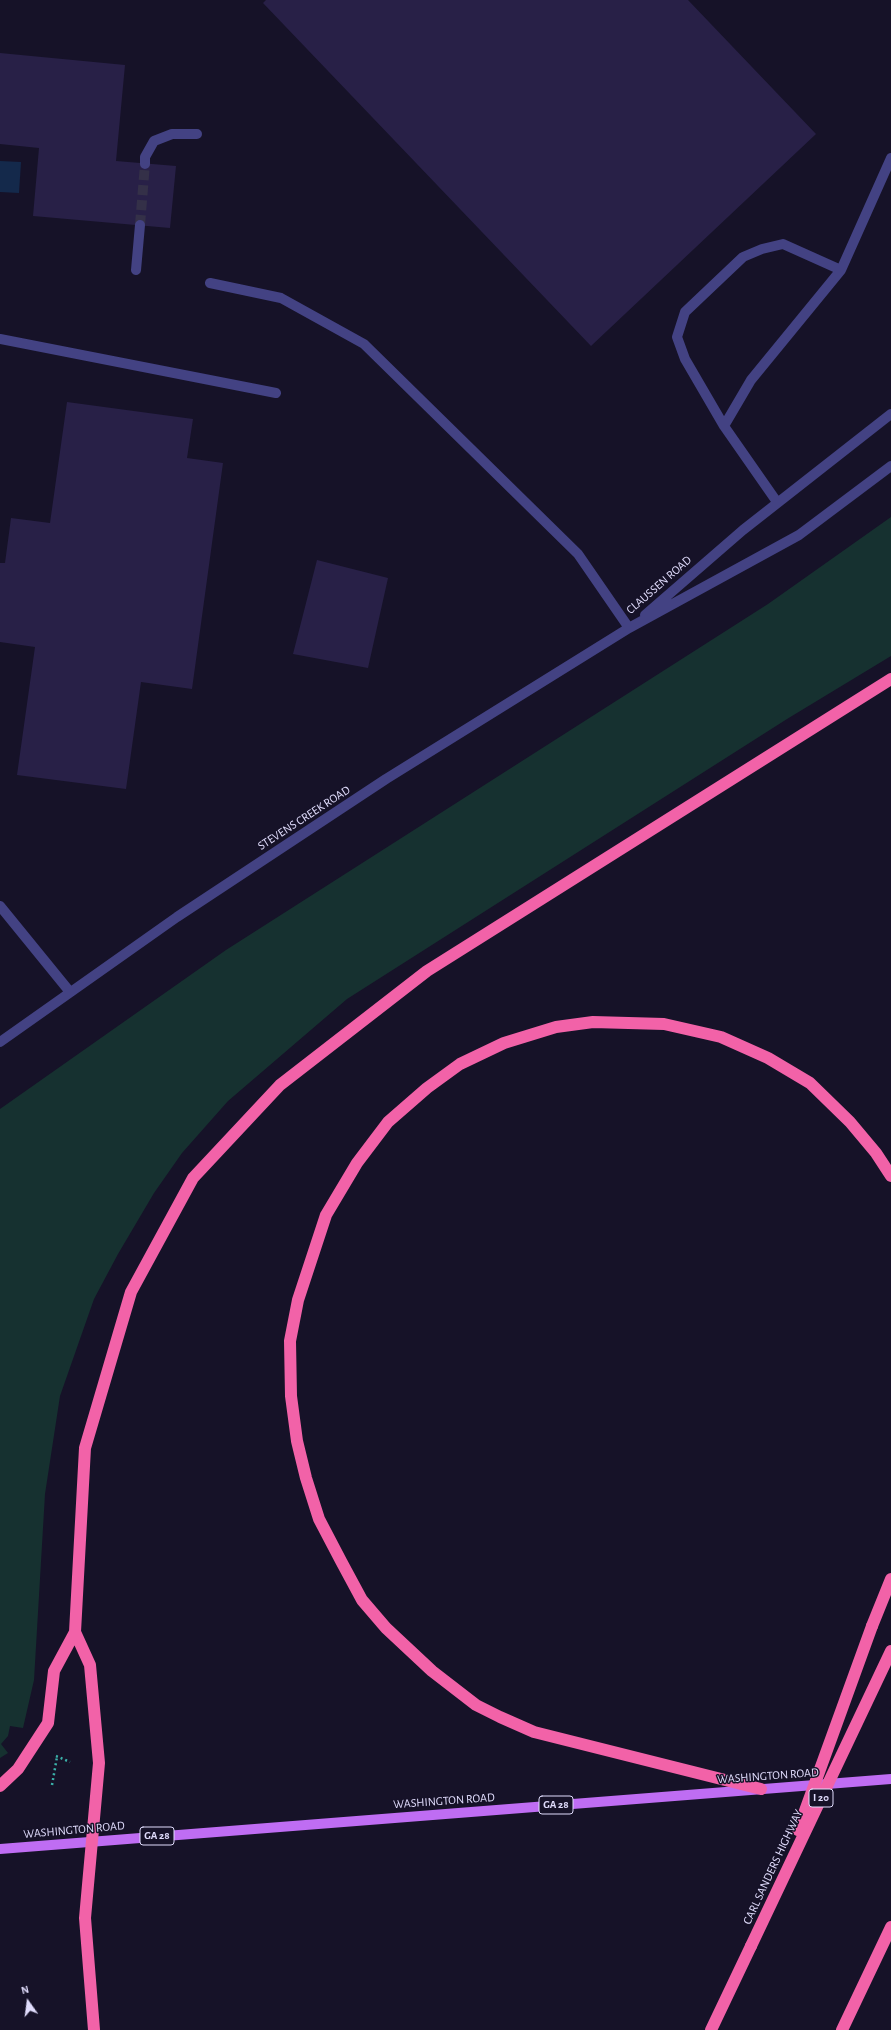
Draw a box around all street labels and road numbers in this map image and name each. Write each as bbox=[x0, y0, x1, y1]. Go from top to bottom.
street label: CLAUSSEN ROAD bbox=[624, 553, 694, 617]
street label: STEVENS CREEK ROAD bbox=[255, 783, 353, 853]
street label: WASHINGTON ROAD bbox=[717, 1765, 819, 1787]
road number: I 20 bbox=[809, 1789, 833, 1807]
street label: WASHINGTON ROAD bbox=[393, 1790, 495, 1812]
road number: GA 28 bbox=[539, 1796, 573, 1814]
street label: CARL SANDERS HIGHWAY bbox=[740, 1807, 806, 1927]
street label: WASHINGTON ROAD bbox=[23, 1818, 125, 1842]
road number: GA 28 bbox=[140, 1827, 174, 1845]

